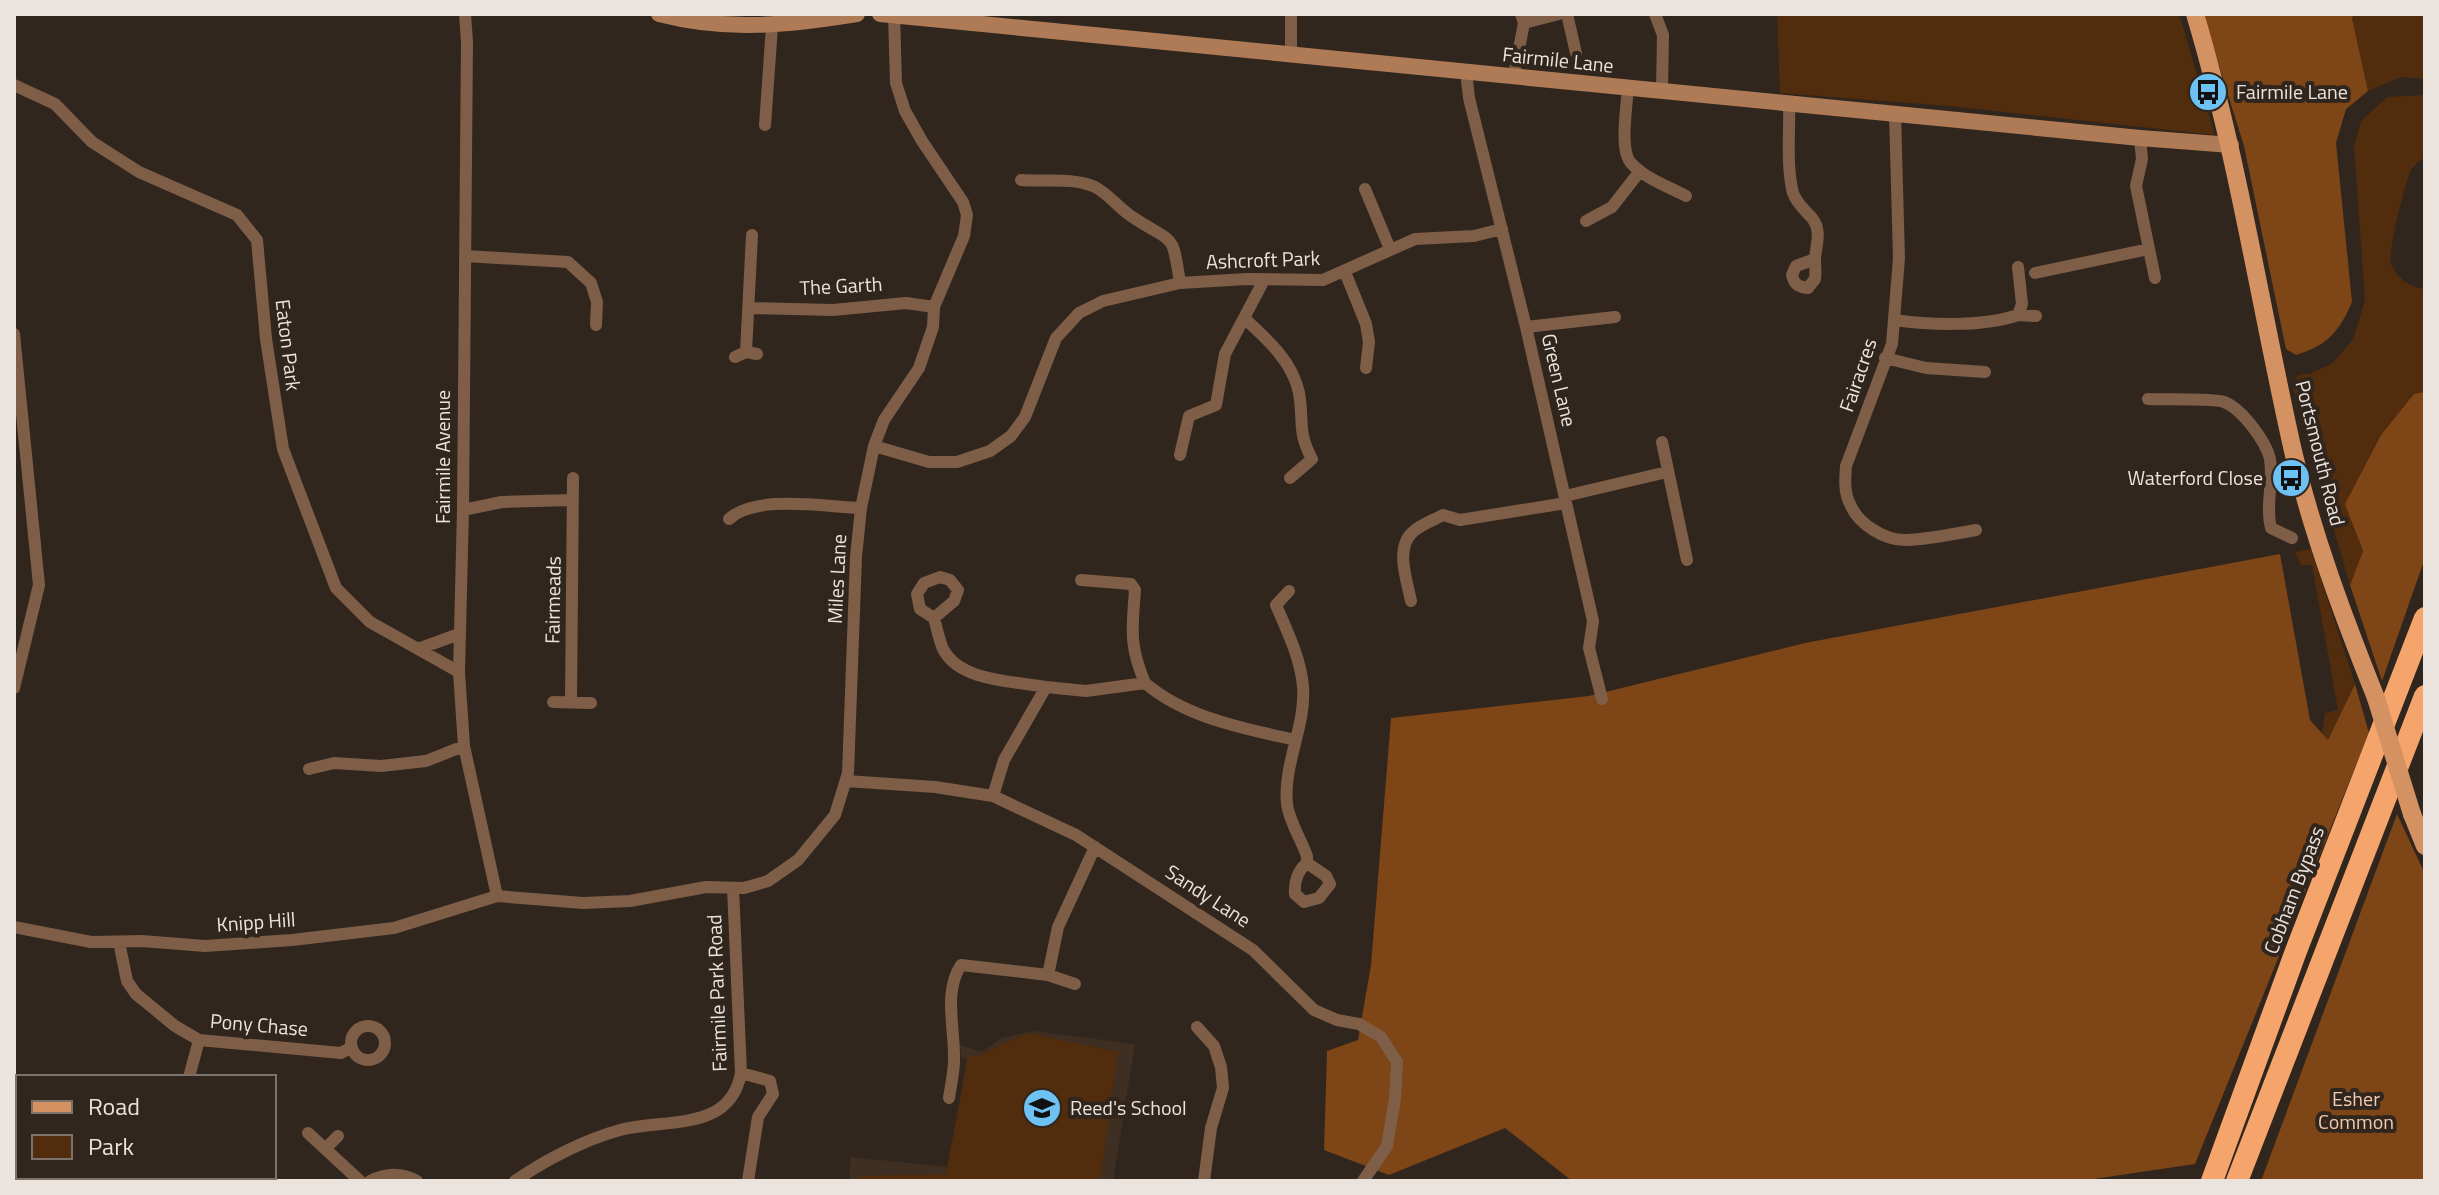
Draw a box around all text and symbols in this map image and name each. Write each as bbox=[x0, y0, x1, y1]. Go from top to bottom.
street label: Fairmile Lane bbox=[1501, 38, 1615, 81]
bus stop icon: Fairmile Lane bbox=[2187, 71, 2229, 113]
place label: Fairmile Lane bbox=[2236, 76, 2348, 107]
street label: Ashcroft Park bbox=[1205, 242, 1321, 277]
street label: The Garth bbox=[799, 268, 883, 303]
street label: Eaton Park bbox=[268, 297, 310, 393]
street label: Green Lane bbox=[1534, 330, 1585, 430]
street label: Fairacres bbox=[1830, 334, 1885, 416]
street label: Portsmouth Road bbox=[2287, 377, 2354, 529]
street label: Fairmile Avenue bbox=[427, 390, 458, 524]
bus stop icon: Waterford Close bbox=[2270, 457, 2312, 499]
place label: Waterford Close bbox=[2127, 462, 2263, 493]
street label: Miles Lane bbox=[819, 533, 854, 625]
street label: Fairmeads bbox=[536, 556, 569, 644]
street label: Cobham Bypass bbox=[2255, 821, 2332, 958]
street label: Sandy Lane bbox=[1159, 856, 1257, 935]
street label: Knipp Hill bbox=[215, 903, 296, 940]
street label: Fairmile Park Road bbox=[698, 914, 735, 1072]
street label: Pony Chase bbox=[209, 1005, 309, 1044]
legend bbox=[16, 1075, 276, 1179]
park label: Esher Common bbox=[2318, 1083, 2394, 1137]
school or university icon: Reed's School bbox=[1021, 1087, 1063, 1129]
text: Road bbox=[88, 1088, 140, 1124]
place label: Reed's School bbox=[1070, 1092, 1187, 1123]
text: Park bbox=[88, 1128, 134, 1164]

